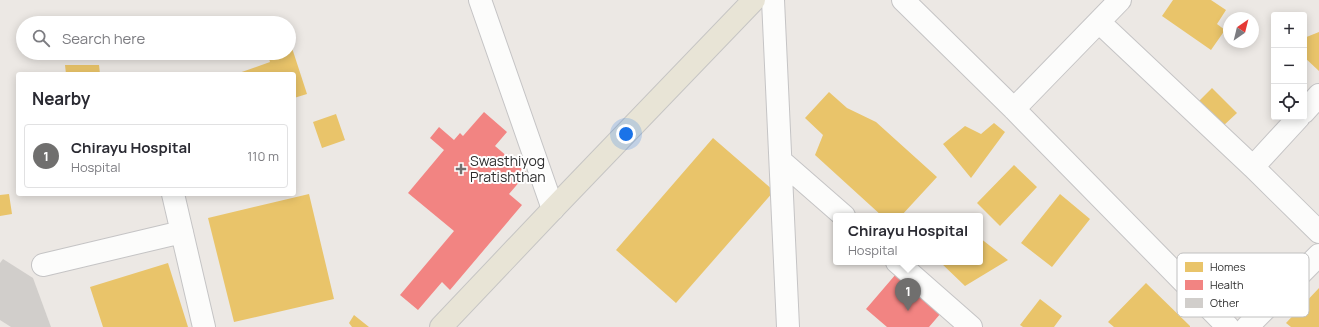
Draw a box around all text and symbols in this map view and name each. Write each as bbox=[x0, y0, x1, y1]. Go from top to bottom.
north arrow bbox=[1223, 12, 1259, 48]
map controls bbox=[1271, 12, 1307, 120]
button: + bbox=[1271, 12, 1307, 48]
search box bbox=[16, 16, 296, 60]
icon: search bbox=[30, 27, 52, 49]
text: Search here bbox=[62, 28, 145, 49]
button: − bbox=[1271, 48, 1307, 84]
button: locate bbox=[1271, 84, 1307, 120]
text: Nearby bbox=[32, 87, 90, 110]
your location bbox=[616, 124, 636, 144]
text: Chirayu Hospital bbox=[71, 137, 191, 158]
text: 1 bbox=[43, 147, 49, 165]
text: 110 m bbox=[247, 147, 279, 165]
place label: Swasthiyog Pratishthan bbox=[470, 151, 546, 186]
text: Hospital bbox=[71, 158, 121, 176]
marker: Swasthiyog Pratishthan bbox=[455, 163, 467, 175]
popup bbox=[833, 213, 983, 265]
text: Chirayu Hospital bbox=[848, 220, 968, 241]
text: Hospital bbox=[848, 241, 897, 259]
legend bbox=[1177, 253, 1309, 317]
text: Homes bbox=[1210, 259, 1246, 274]
text: Health bbox=[1210, 277, 1243, 292]
pin: 1 bbox=[895, 278, 921, 311]
text: Other bbox=[1210, 295, 1239, 310]

